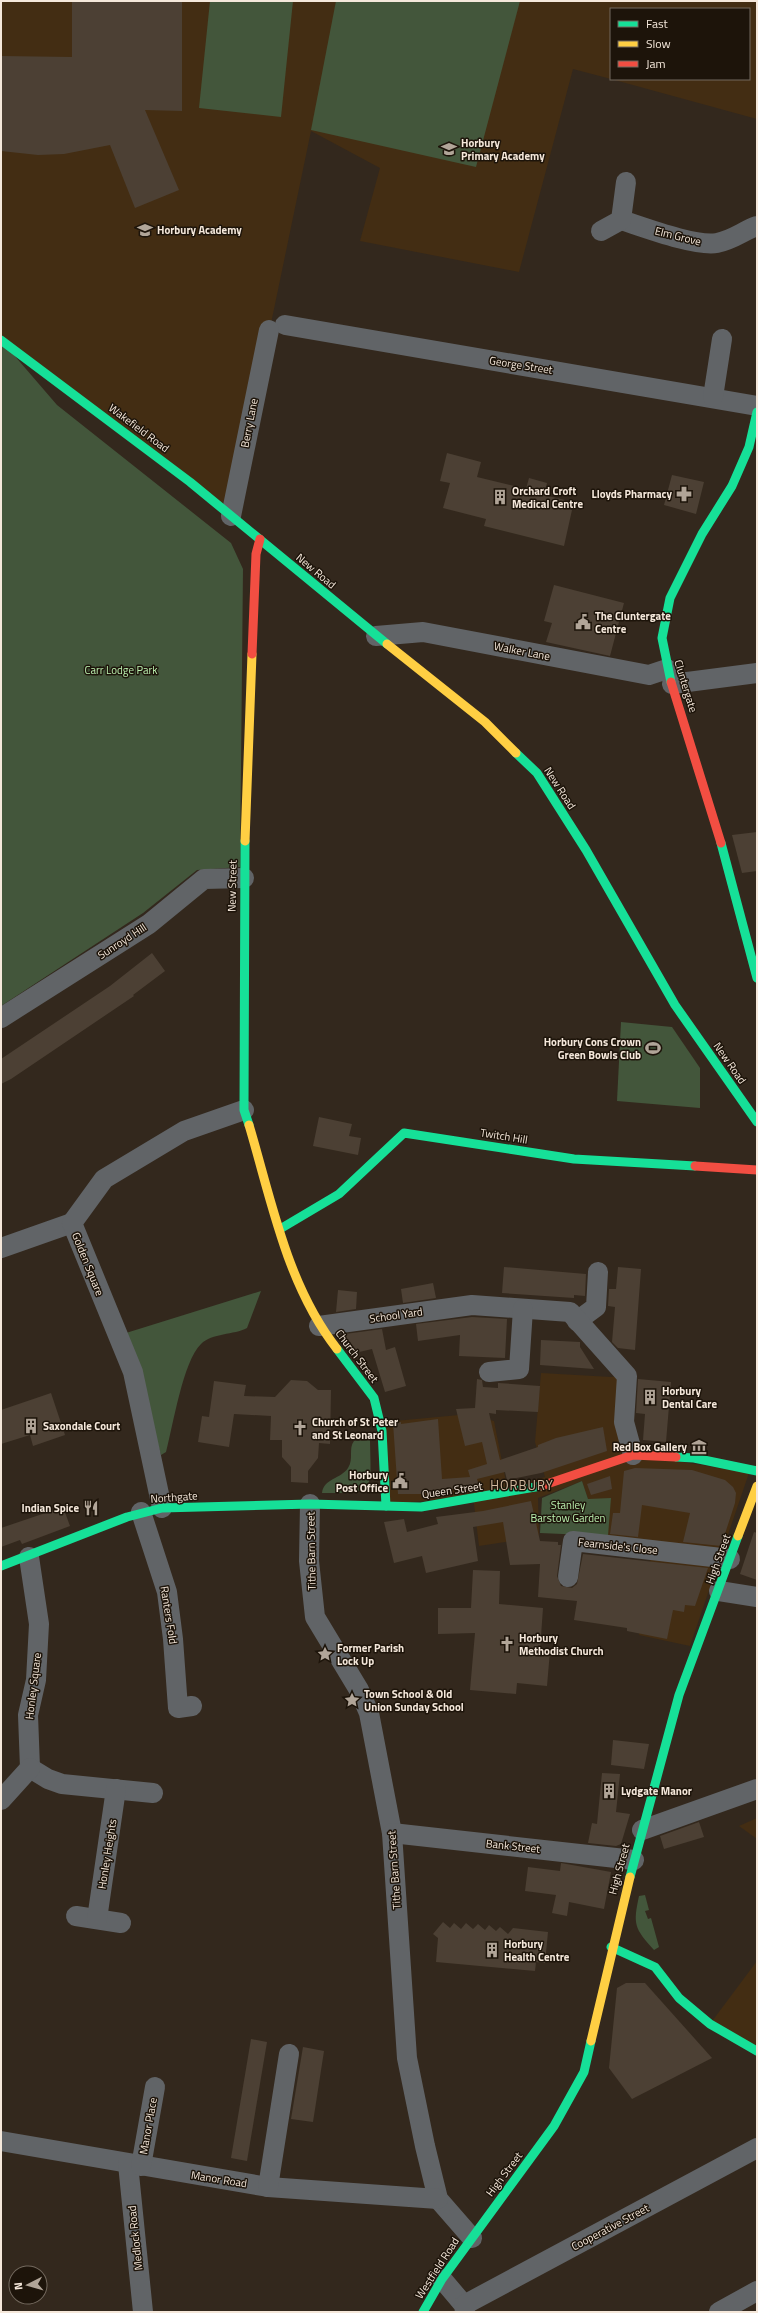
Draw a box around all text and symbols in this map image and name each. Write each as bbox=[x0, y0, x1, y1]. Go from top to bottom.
legend bbox=[610, 8, 750, 80]
text: Fast bbox=[646, 14, 669, 33]
text: Slow bbox=[646, 34, 671, 53]
text: Jam bbox=[646, 54, 666, 73]
place label: Horbury Primary Academy bbox=[461, 135, 545, 164]
school or university icon: Horbury Primary Academy bbox=[440, 140, 458, 158]
school or university icon: Horbury Academy bbox=[136, 221, 154, 239]
place label: Horbury Academy bbox=[157, 222, 242, 238]
street label: Elm Grove bbox=[653, 223, 703, 250]
street label: George Street bbox=[488, 352, 554, 378]
street label: Berry Lane bbox=[236, 397, 262, 449]
street label: Wakefield Road bbox=[105, 400, 173, 456]
place label: Orchard Croft Medical Centre bbox=[512, 483, 583, 512]
pharmacy icon: Lloyds Pharmacy bbox=[675, 485, 693, 503]
place label: Lloyds Pharmacy bbox=[591, 486, 672, 502]
building icon: Orchard Croft Medical Centre bbox=[491, 488, 509, 506]
street label: New Road bbox=[293, 550, 339, 593]
place label: The Cluntergate Centre bbox=[595, 608, 671, 637]
public building icon: The Cluntergate Centre bbox=[574, 613, 592, 631]
street label: Walker Lane bbox=[493, 638, 552, 664]
street label: Cluntergate bbox=[670, 658, 702, 715]
park label: Carr Lodge Park bbox=[84, 662, 158, 678]
street label: New Road bbox=[540, 764, 580, 812]
street label: New Street bbox=[224, 860, 240, 912]
street label: Sunroyd Hill bbox=[94, 919, 150, 963]
place label: Horbury Cons Crown Green Bowls Club bbox=[544, 1034, 641, 1063]
sports icon: Horbury Cons Crown Green Bowls Club bbox=[644, 1039, 662, 1057]
street label: New Road bbox=[710, 1039, 750, 1087]
street label: Twitch Hill bbox=[479, 1124, 529, 1148]
street label: Golden Square bbox=[68, 1230, 108, 1299]
street label: School Yard bbox=[368, 1303, 424, 1327]
street label: Church Street bbox=[332, 1326, 382, 1386]
place label: Horbury Dental Care bbox=[662, 1383, 717, 1412]
building icon: Horbury Dental Care bbox=[641, 1388, 659, 1406]
place label: Church of St Peter and St Leonard bbox=[312, 1414, 398, 1443]
building icon: Saxondale Court bbox=[22, 1417, 40, 1435]
place label: Saxondale Court bbox=[43, 1418, 120, 1434]
church icon: Church of St Peter and St Leonard bbox=[291, 1419, 309, 1437]
museum icon: Red Box Gallery bbox=[690, 1438, 708, 1456]
place label: Red Box Gallery bbox=[613, 1439, 687, 1455]
place label: Horbury Post Office bbox=[336, 1467, 388, 1496]
public building icon: Horbury Post Office bbox=[391, 1472, 409, 1490]
district label: HORBURY bbox=[490, 1475, 554, 1495]
street label: Queen Street bbox=[421, 1478, 483, 1502]
street label: Northgate bbox=[150, 1487, 199, 1507]
park label: Stanley Barstow Garden bbox=[531, 1497, 606, 1526]
restaurant icon: Indian Spice bbox=[82, 1499, 100, 1517]
place label: Indian Spice bbox=[21, 1500, 79, 1516]
street label: Tithe Barn Street bbox=[302, 1511, 320, 1590]
street label: High Street bbox=[702, 1532, 734, 1586]
street label: Fearnside's Close bbox=[577, 1534, 659, 1558]
street label: Ranters Fold bbox=[157, 1585, 182, 1645]
place label: Horbury Methodist Church bbox=[519, 1630, 604, 1659]
church icon: Horbury Methodist Church bbox=[498, 1635, 516, 1653]
place label: Former Parish Lock Up bbox=[337, 1640, 404, 1669]
place icon: Former Parish Lock Up bbox=[316, 1645, 334, 1663]
street label: Honley Square bbox=[21, 1651, 45, 1720]
place label: Town School & Old Union Sunday School bbox=[364, 1686, 464, 1715]
place icon: Town School & Old Union Sunday School bbox=[343, 1691, 361, 1709]
building icon: Lydgate Manor bbox=[600, 1782, 618, 1800]
place label: Lydgate Manor bbox=[621, 1783, 692, 1799]
street label: Honley Heights bbox=[94, 1818, 120, 1890]
street label: Tithe Barn Street bbox=[383, 1830, 405, 1910]
street label: Bank Street bbox=[485, 1835, 541, 1857]
street label: High Street bbox=[605, 1842, 634, 1896]
place label: Horbury Health Centre bbox=[504, 1936, 570, 1965]
building icon: Horbury Health Centre bbox=[483, 1941, 501, 1959]
street label: Manor Place bbox=[135, 2096, 161, 2156]
street label: High Street bbox=[482, 2148, 526, 2200]
street label: Manor Road bbox=[190, 2167, 248, 2191]
street label: Cooperative Street bbox=[568, 2200, 652, 2254]
street label: Medlock Road bbox=[124, 2205, 146, 2271]
street label: Westfield Road bbox=[411, 2234, 463, 2302]
north arrow bbox=[8, 2265, 48, 2305]
text: N bbox=[10, 2281, 26, 2291]

